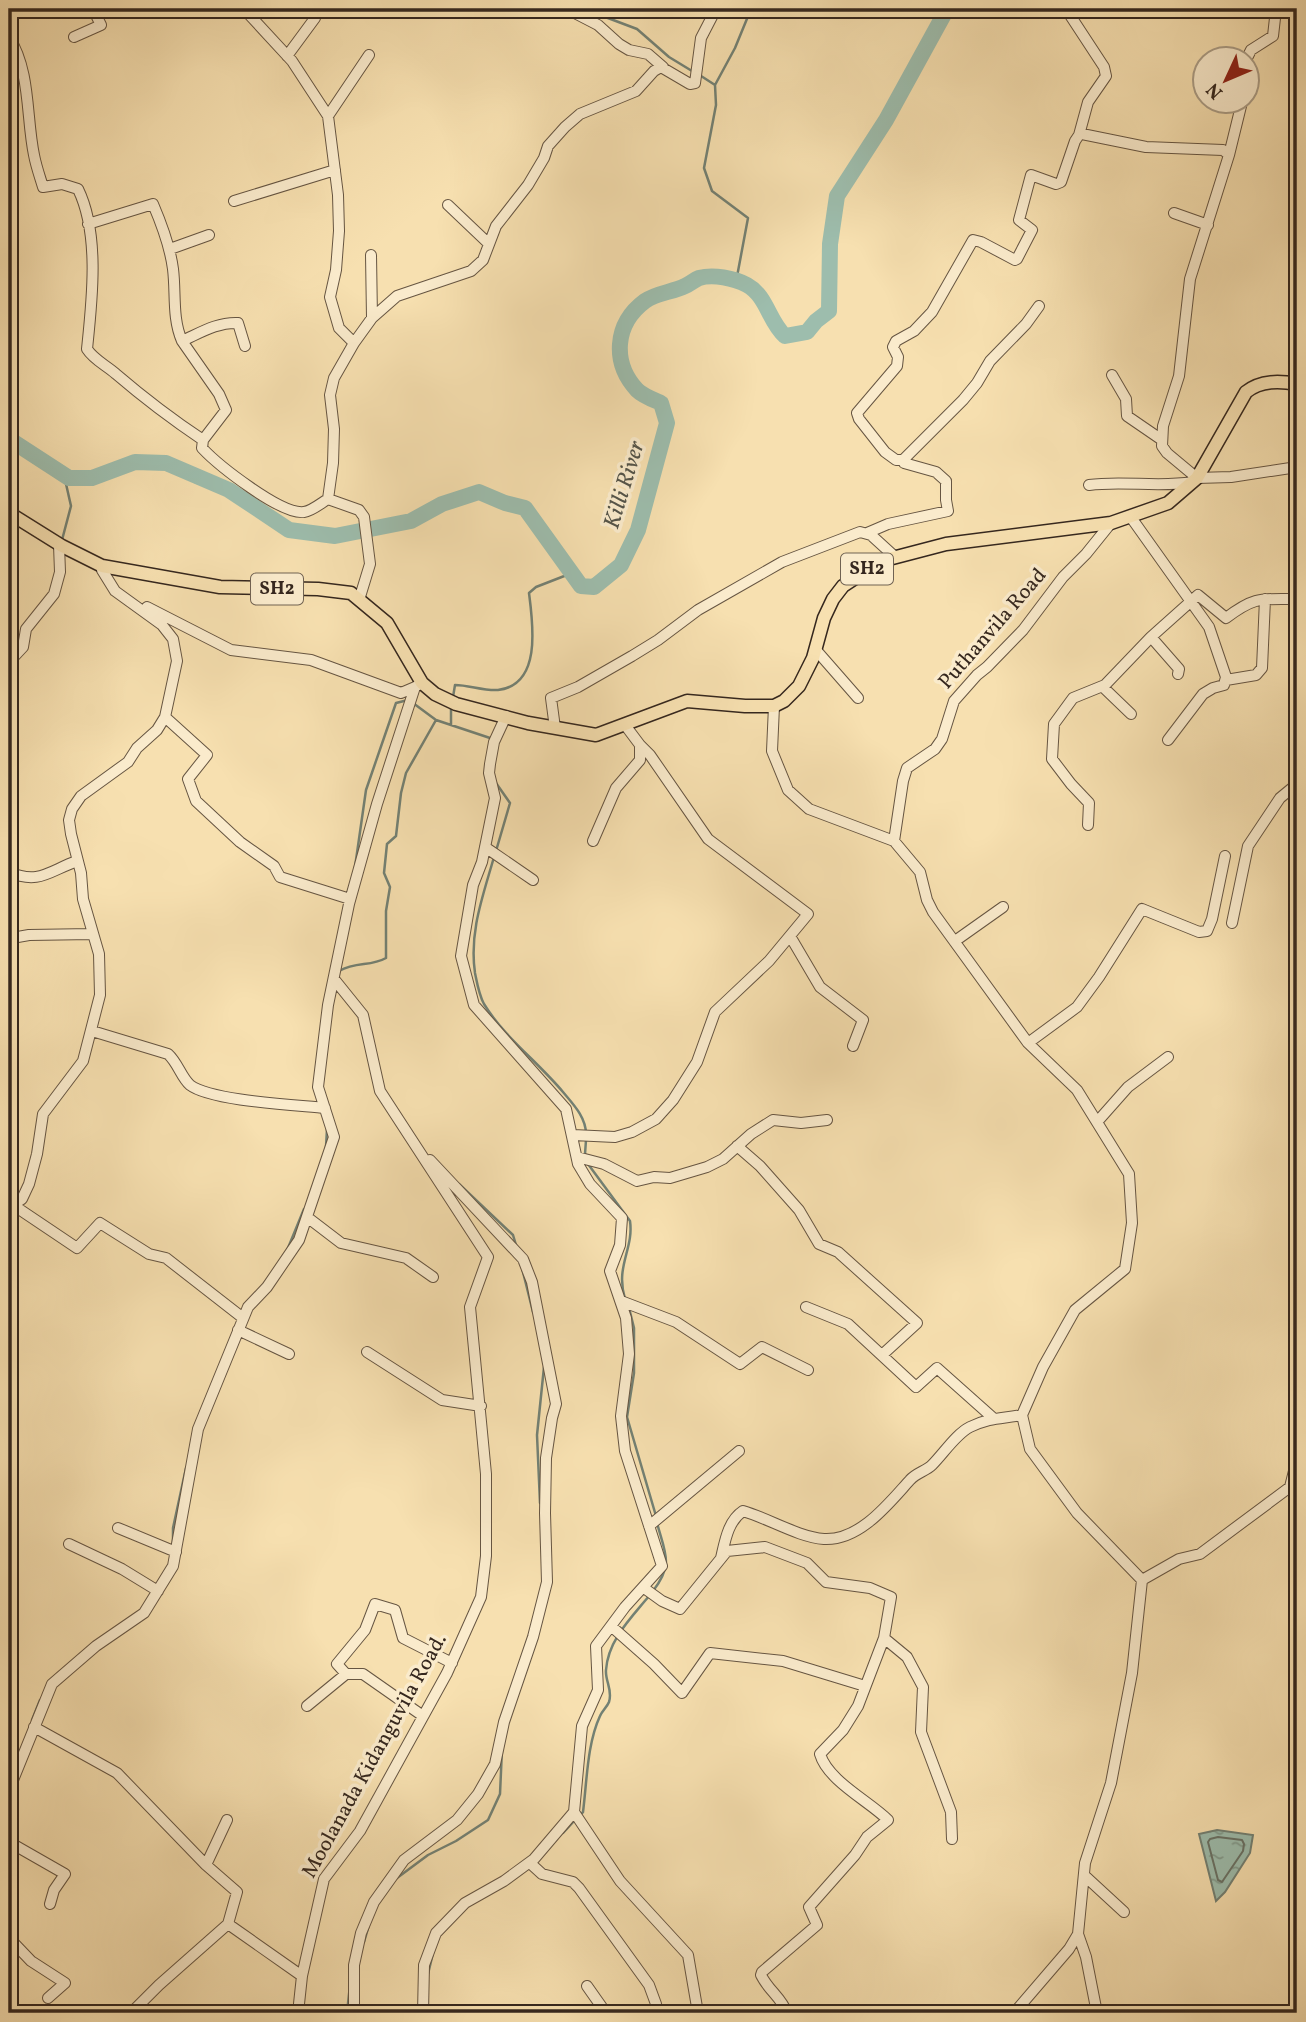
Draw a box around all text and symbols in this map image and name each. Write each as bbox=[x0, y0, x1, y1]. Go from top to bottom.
north arrow bbox=[1190, 46, 1260, 116]
text: N bbox=[1201, 76, 1229, 104]
water label: Killi River bbox=[596, 437, 654, 533]
road number: SH2 bbox=[841, 554, 893, 584]
street label: Puthanvila Road bbox=[932, 562, 1054, 696]
road number: SH2 bbox=[251, 574, 303, 604]
street label: Moolanada Kidanguvila Road. bbox=[296, 1628, 454, 1884]

